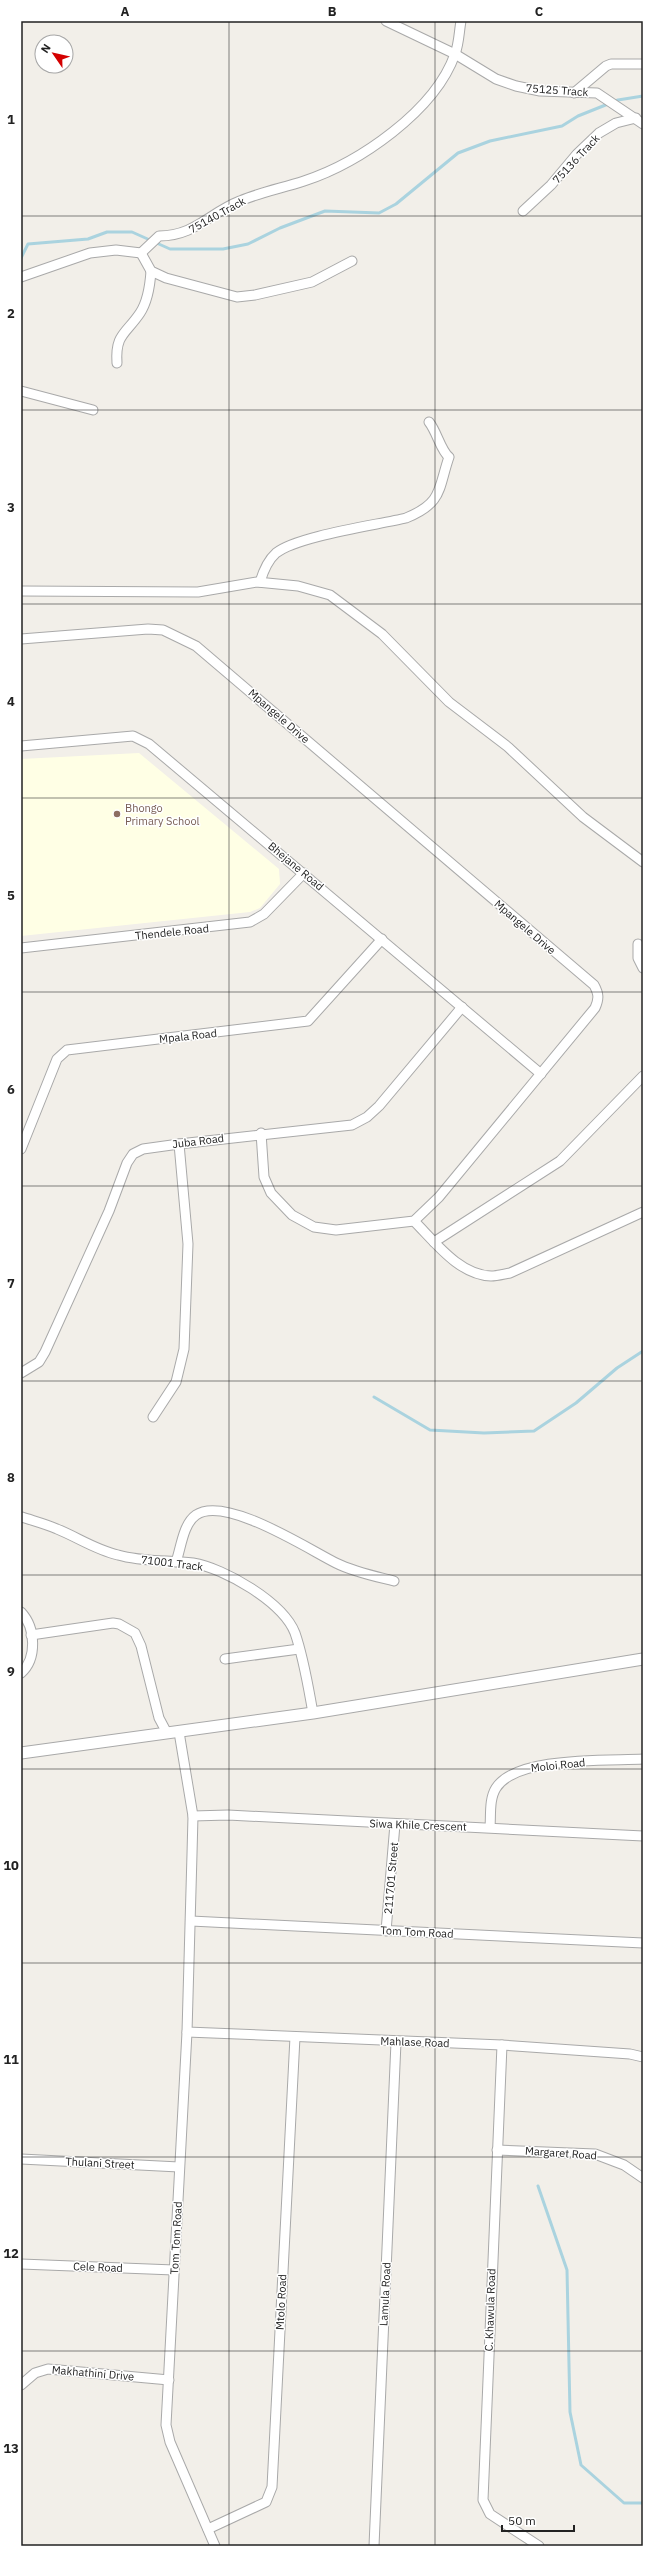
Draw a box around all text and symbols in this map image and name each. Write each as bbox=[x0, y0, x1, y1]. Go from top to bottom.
text: A bbox=[121, 3, 130, 20]
text: B bbox=[328, 3, 337, 20]
text: C bbox=[535, 3, 544, 20]
north arrow bbox=[34, 34, 74, 74]
text: N bbox=[38, 41, 54, 56]
street label: 75125 Track bbox=[525, 81, 589, 99]
text: 1 bbox=[7, 111, 15, 128]
street label: 75136 Track bbox=[550, 131, 603, 187]
street label: 75140 Track bbox=[186, 194, 248, 236]
text: 2 bbox=[7, 305, 15, 322]
text: 3 bbox=[7, 499, 15, 516]
street label: Mpangele Drive bbox=[246, 686, 312, 746]
text: 4 bbox=[7, 693, 15, 710]
place label: Bhongo Primary School bbox=[125, 801, 200, 828]
marker: Bhongo Primary School bbox=[112, 809, 122, 819]
street label: Bhejane Road bbox=[265, 839, 327, 893]
text: 5 bbox=[7, 887, 15, 904]
street label: Mpangele Drive bbox=[492, 897, 558, 957]
street label: Thendele Road bbox=[134, 921, 210, 943]
street label: Mpala Road bbox=[158, 1026, 218, 1046]
text: 6 bbox=[7, 1081, 15, 1098]
street label: Juba Road bbox=[171, 1131, 225, 1151]
text: 7 bbox=[7, 1275, 15, 1292]
text: 8 bbox=[7, 1469, 15, 1486]
street label: 71001 Track bbox=[140, 1552, 204, 1574]
text: 9 bbox=[7, 1663, 15, 1680]
street label: Moloi Road bbox=[530, 1755, 586, 1775]
street label: Siwa Khile Crescent bbox=[369, 1816, 467, 1834]
street label: 211701 Street bbox=[381, 1841, 401, 1915]
text: 10 bbox=[3, 1857, 19, 1874]
street label: Tom Tom Road bbox=[380, 1923, 454, 1941]
street label: Mahlase Road bbox=[380, 2034, 450, 2050]
text: 11 bbox=[3, 2051, 19, 2068]
street label: Margaret Road bbox=[525, 2144, 597, 2162]
street label: Thulani Street bbox=[65, 2154, 135, 2172]
street label: Tom Tom Road bbox=[167, 2201, 185, 2275]
text: 12 bbox=[3, 2245, 19, 2262]
street label: Cele Road bbox=[73, 2259, 123, 2275]
street label: Lamula Road bbox=[376, 2262, 394, 2326]
street label: C. Khawula Road bbox=[482, 2268, 498, 2352]
street label: Mtolo Road bbox=[273, 2274, 289, 2330]
street label: Makhathini Drive bbox=[51, 2362, 135, 2384]
text: 13 bbox=[3, 2440, 19, 2457]
scale bar bbox=[502, 2507, 574, 2533]
text: 50 m bbox=[508, 2513, 536, 2528]

